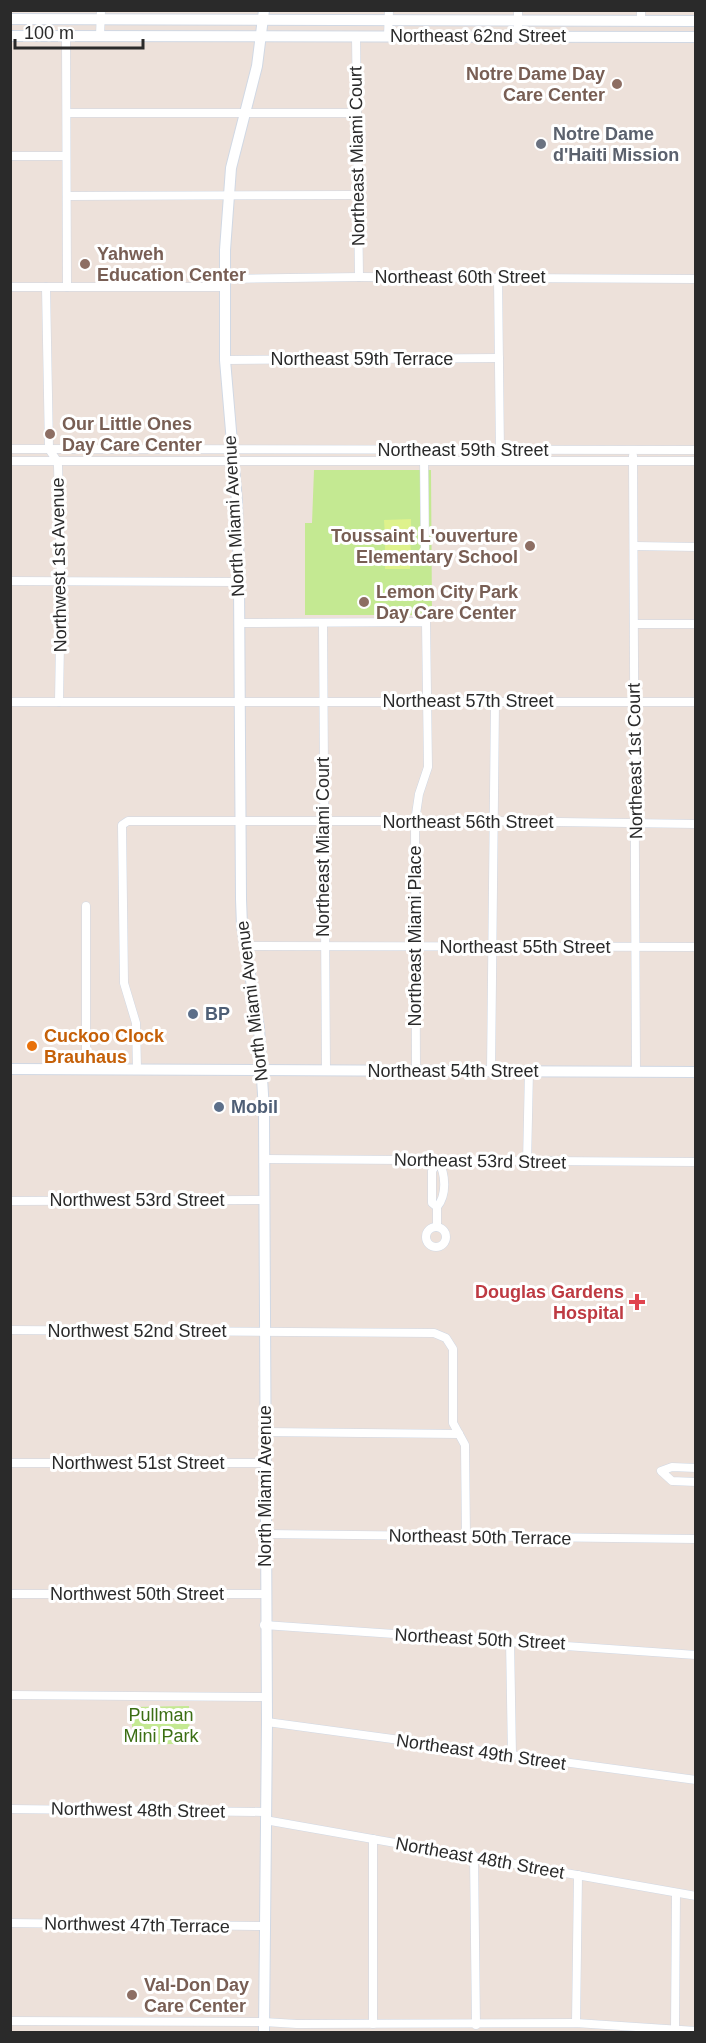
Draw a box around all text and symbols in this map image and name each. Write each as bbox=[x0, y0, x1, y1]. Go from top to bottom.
scale bar bbox=[15, 12, 142, 50]
text: 100 m bbox=[24, 23, 74, 43]
street label: Northeast 62nd Street bbox=[390, 26, 566, 46]
place label: Notre Dame Day Care Center bbox=[466, 64, 605, 105]
street label: Northeast Miami Court bbox=[345, 66, 369, 246]
marker: Notre Dame Day Care Center bbox=[610, 77, 624, 91]
place label: Notre Dame d'Haiti Mission bbox=[553, 124, 679, 165]
marker: Notre Dame d'Haiti Mission bbox=[534, 137, 548, 151]
place label: Yahweh Education Center bbox=[97, 244, 246, 285]
marker: Yahweh Education Center bbox=[78, 257, 92, 271]
street label: Northeast 60th Street bbox=[374, 267, 546, 287]
street label: Northeast 59th Terrace bbox=[271, 349, 453, 369]
place label: Our Little Ones Day Care Center bbox=[62, 414, 202, 455]
marker: Our Little Ones Day Care Center bbox=[43, 427, 57, 441]
street label: North Miami Avenue bbox=[220, 435, 248, 597]
street label: Northeast 59th Street bbox=[377, 440, 549, 460]
street label: Northwest 1st Avenue bbox=[47, 477, 71, 653]
place label: Toussaint L'ouverture Elementary School bbox=[331, 526, 518, 567]
marker: Toussaint L'ouverture Elementary School bbox=[523, 539, 537, 553]
place label: Lemon City Park Day Care Center bbox=[376, 582, 519, 623]
marker: Lemon City Park Day Care Center bbox=[357, 595, 371, 609]
street label: Northeast 1st Court bbox=[624, 683, 646, 839]
street label: Northeast 57th Street bbox=[382, 691, 554, 711]
street label: Northeast Miami Court bbox=[313, 757, 333, 937]
street label: Northeast 56th Street bbox=[382, 812, 554, 832]
street label: Northeast Miami Place bbox=[405, 845, 425, 1027]
street label: North Miami Avenue bbox=[232, 920, 272, 1082]
street label: Northeast 55th Street bbox=[439, 937, 611, 957]
place label: BP bbox=[205, 1004, 230, 1024]
marker: BP bbox=[186, 1007, 200, 1021]
place label: Cuckoo Clock Brauhaus bbox=[44, 1026, 165, 1067]
marker: Cuckoo Clock Brauhaus bbox=[25, 1039, 39, 1053]
street label: Northeast 54th Street bbox=[367, 1061, 539, 1081]
place label: Mobil bbox=[231, 1097, 278, 1117]
marker: Mobil bbox=[212, 1100, 226, 1114]
street label: Northeast 53rd Street bbox=[394, 1149, 566, 1173]
street label: Northwest 53rd Street bbox=[49, 1190, 225, 1210]
place label: Douglas Gardens Hospital bbox=[475, 1282, 624, 1323]
marker: Douglas Gardens Hospital bbox=[628, 1293, 646, 1311]
street label: Northwest 52nd Street bbox=[47, 1321, 227, 1341]
street label: North Miami Avenue bbox=[255, 1405, 275, 1567]
street label: Northwest 51st Street bbox=[51, 1453, 225, 1473]
street label: Northeast 50th Terrace bbox=[388, 1525, 572, 1549]
street label: Northwest 50th Street bbox=[50, 1584, 224, 1604]
street label: Northeast 50th Street bbox=[394, 1625, 566, 1653]
park label: Pullman Mini Park bbox=[123, 1705, 200, 1746]
street label: Northeast 49th Street bbox=[395, 1730, 567, 1774]
street label: Northwest 48th Street bbox=[51, 1798, 225, 1822]
street label: Northeast 48th Street bbox=[394, 1833, 566, 1883]
street label: Northwest 47th Terrace bbox=[44, 1913, 230, 1937]
place label: Val-Don Day Care Center bbox=[144, 1975, 249, 2016]
marker: Val-Don Day Care Center bbox=[125, 1988, 139, 2002]

